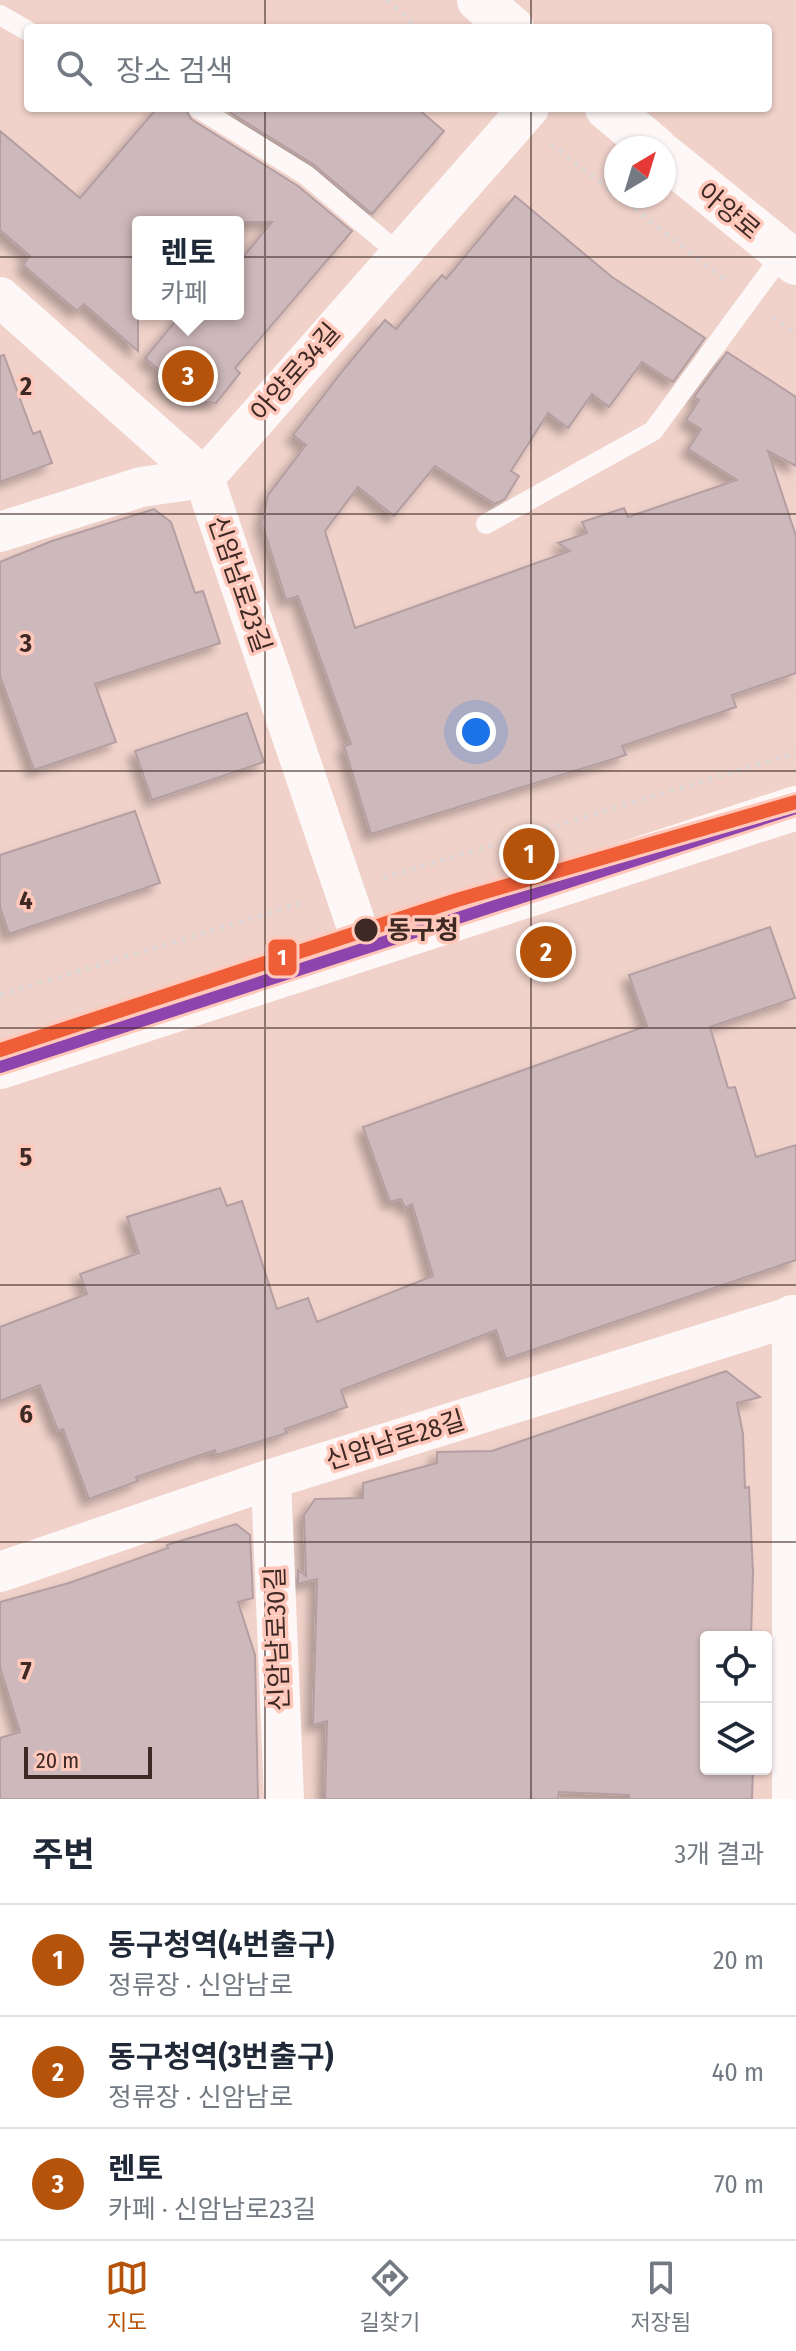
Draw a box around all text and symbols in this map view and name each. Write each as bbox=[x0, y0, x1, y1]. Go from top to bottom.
search box bbox=[24, 24, 772, 112]
icon: search bbox=[52, 46, 96, 90]
text: 장소 검색 bbox=[116, 53, 233, 89]
north arrow bbox=[604, 136, 676, 208]
street label: 아양로 bbox=[691, 176, 766, 246]
popup bbox=[132, 216, 244, 320]
text: 렌토 bbox=[160, 235, 216, 271]
text: 카페 bbox=[160, 278, 208, 309]
street label: 아양로34길 bbox=[244, 317, 346, 428]
pin: 3 bbox=[162, 346, 214, 406]
text: 2 bbox=[19, 371, 32, 402]
street label: 신암남로23길 bbox=[202, 512, 277, 657]
text: 3 bbox=[19, 628, 32, 659]
your location bbox=[456, 712, 496, 752]
pin: 1 bbox=[503, 824, 555, 884]
text: 4 bbox=[19, 885, 33, 916]
place label: 동구청 bbox=[387, 915, 459, 946]
marker: 동구청 bbox=[352, 916, 380, 944]
pin: 2 bbox=[520, 922, 572, 982]
line badge: 1 bbox=[267, 938, 298, 977]
text: 1 bbox=[277, 944, 287, 971]
text: 5 bbox=[20, 1142, 33, 1173]
text: 6 bbox=[19, 1399, 33, 1430]
street label: 신암남로28길 bbox=[322, 1405, 469, 1476]
street label: 신암남로30길 bbox=[259, 1566, 296, 1712]
map controls bbox=[700, 1631, 772, 1775]
button: locate bbox=[700, 1631, 772, 1703]
text: 7 bbox=[20, 1656, 32, 1687]
button: layers bbox=[700, 1703, 772, 1775]
scale bar bbox=[24, 1743, 152, 1779]
text: 20 m bbox=[36, 1747, 79, 1774]
text: 주변 bbox=[32, 1834, 95, 1875]
text: 3개 결과 bbox=[674, 1839, 764, 1870]
text: 동구청역(4번출구) bbox=[108, 1927, 334, 1963]
text: 1 bbox=[53, 1945, 64, 1976]
text: 20 m bbox=[713, 1945, 764, 1976]
text: 정류장 · 신암남로 bbox=[108, 1970, 293, 2001]
text: 동구청역(3번출구) bbox=[108, 2039, 333, 2075]
text: 2 bbox=[52, 2057, 64, 2088]
text: 40 m bbox=[712, 2057, 764, 2088]
text: 정류장 · 신암남로 bbox=[108, 2082, 293, 2113]
text: 렌토 bbox=[108, 2151, 163, 2187]
text: 3 bbox=[52, 2169, 64, 2200]
text: 70 m bbox=[714, 2169, 764, 2200]
text: 카페 · 신암남로23길 bbox=[108, 2194, 316, 2225]
tab: 지도 bbox=[105, 2256, 149, 2336]
tab: 길찾기 bbox=[359, 2256, 420, 2336]
tab: 저장됨 bbox=[630, 2256, 691, 2336]

